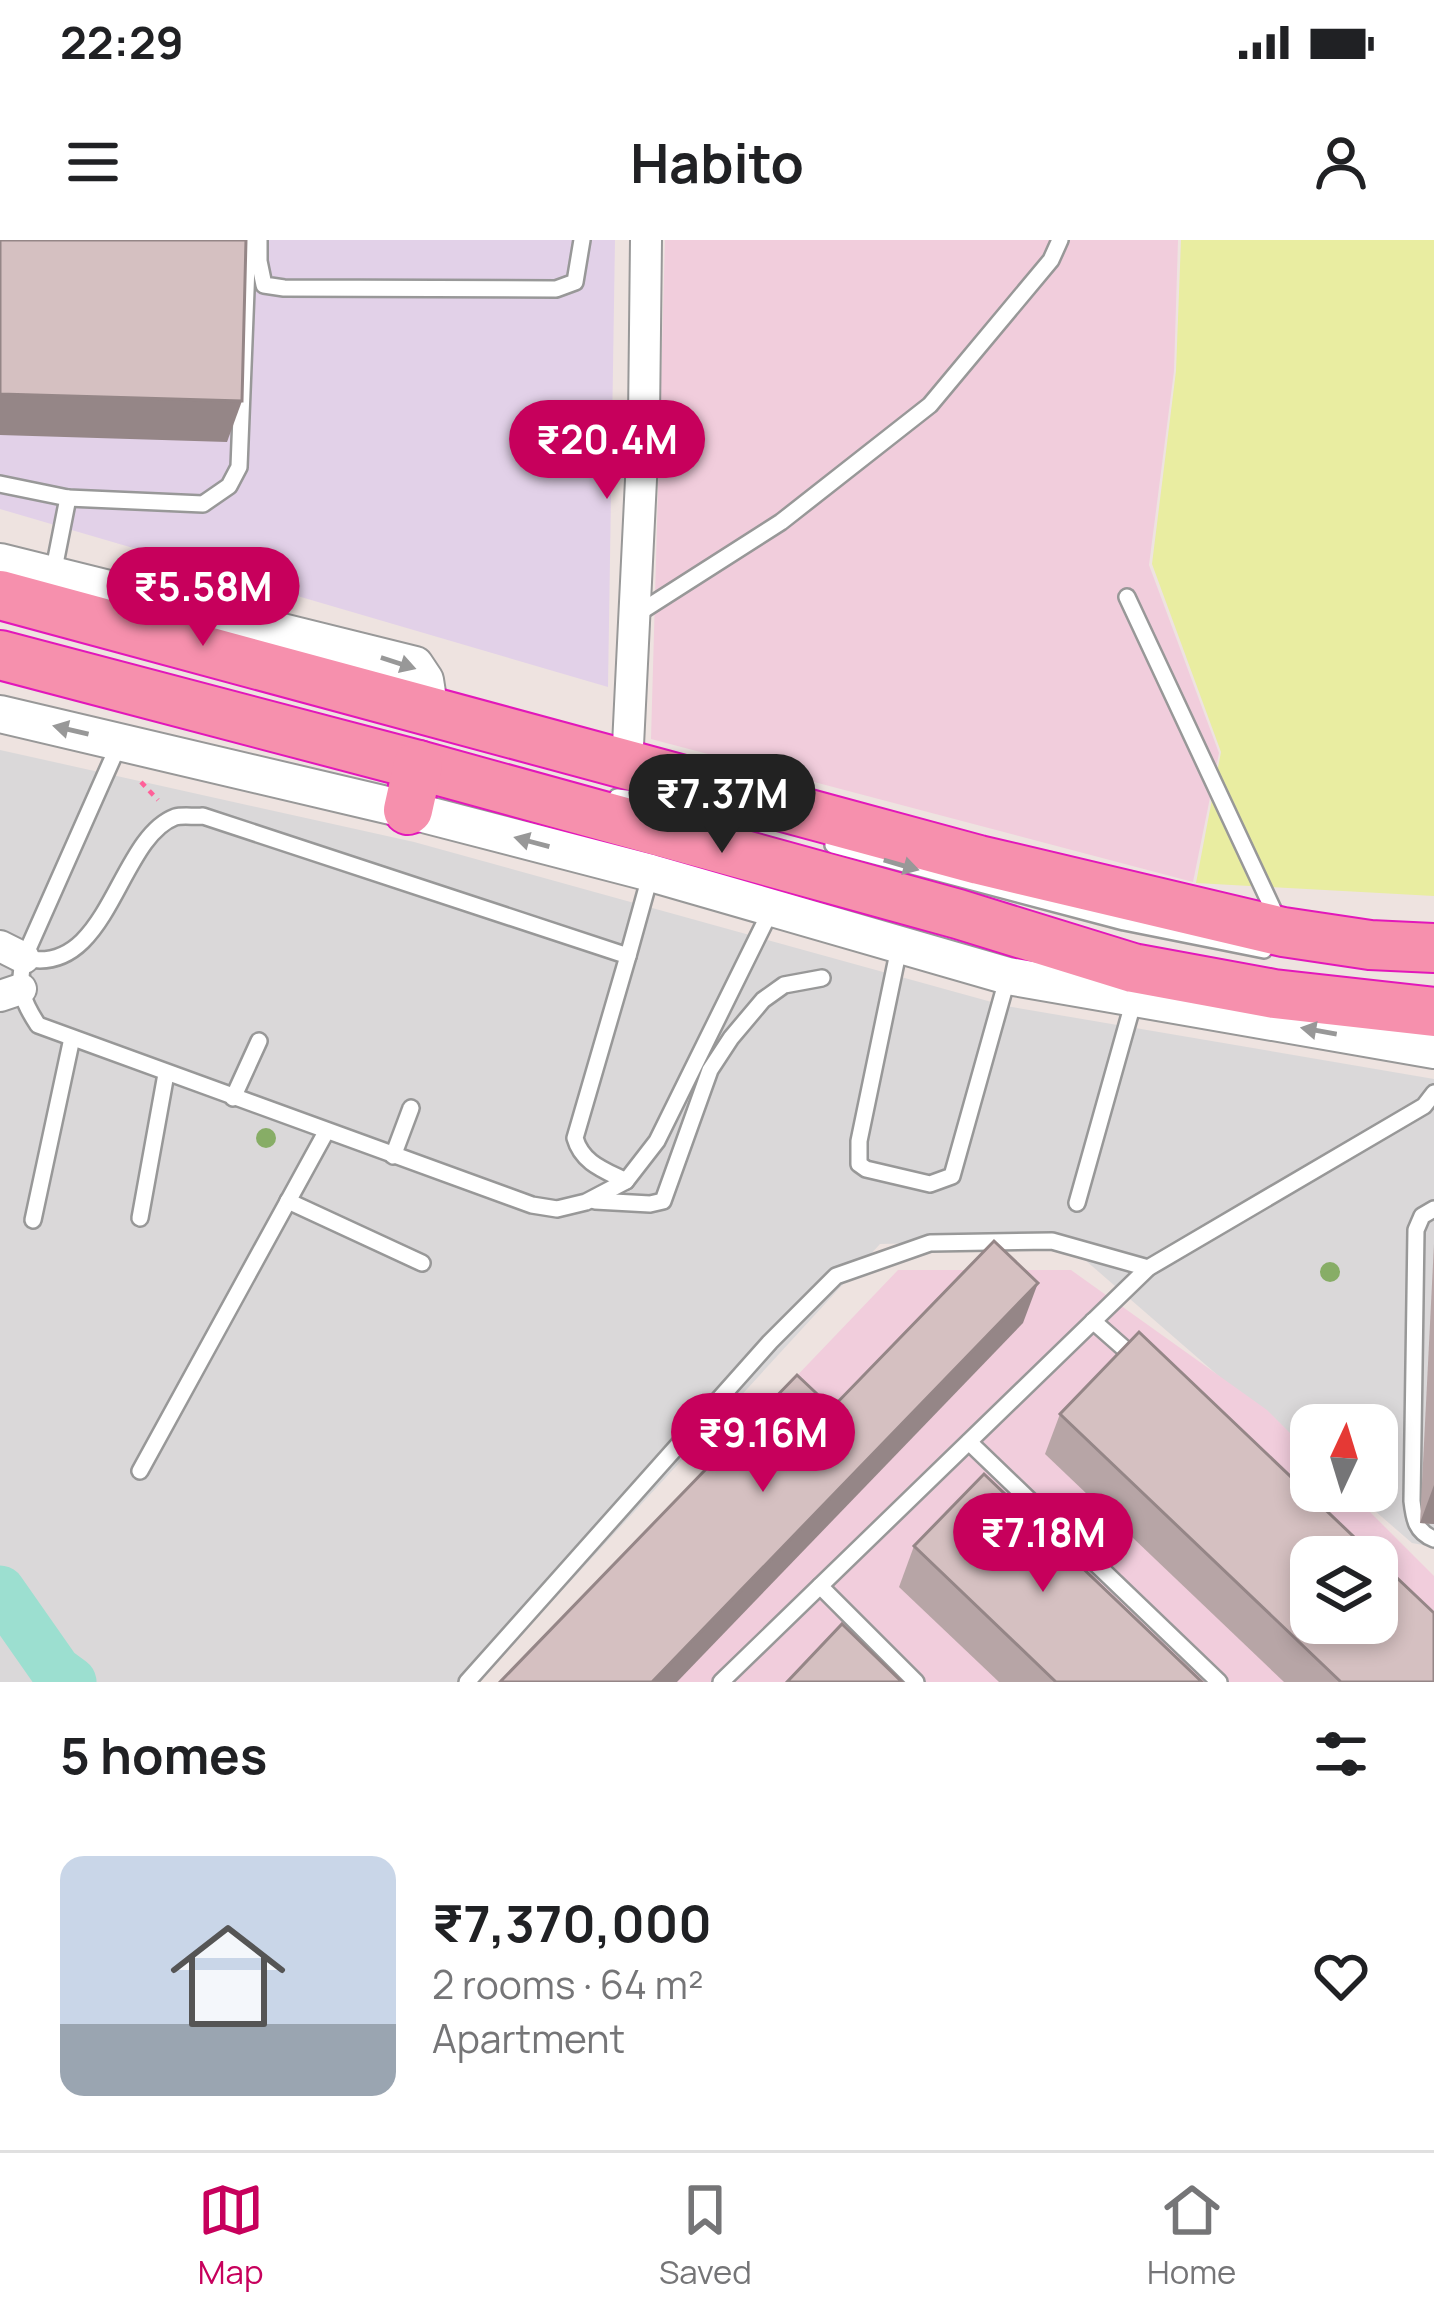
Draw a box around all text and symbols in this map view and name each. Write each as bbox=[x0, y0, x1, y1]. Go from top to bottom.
text: 22:29 bbox=[60, 11, 184, 73]
text: Habito bbox=[630, 125, 804, 199]
icon: menu bbox=[60, 129, 126, 195]
icon: person bbox=[1308, 129, 1374, 195]
pin: ₹20.4M bbox=[509, 400, 705, 502]
text: ₹20.4M bbox=[536, 412, 678, 466]
pin: ₹5.58M bbox=[105, 547, 301, 649]
text: ₹5.58M bbox=[134, 559, 272, 613]
one-way arrow bbox=[380, 654, 416, 673]
one-way arrow bbox=[52, 720, 90, 739]
pin: ₹7.37M bbox=[624, 754, 820, 856]
text: ₹7.37M bbox=[656, 766, 788, 820]
one-way arrow bbox=[513, 832, 550, 851]
one-way arrow bbox=[883, 856, 920, 875]
one-way arrow bbox=[1299, 1021, 1337, 1039]
pin: ₹9.16M bbox=[665, 1393, 861, 1495]
north arrow bbox=[1290, 1404, 1398, 1512]
map controls bbox=[1290, 1404, 1398, 1644]
text: ₹9.16M bbox=[698, 1405, 828, 1459]
pin: ₹7.18M bbox=[945, 1493, 1141, 1595]
text: ₹7.18M bbox=[980, 1505, 1106, 1559]
button: layers bbox=[1290, 1536, 1398, 1644]
text: 5 homes bbox=[60, 1720, 267, 1789]
icon: filters bbox=[1308, 1721, 1374, 1787]
text: ₹7,370,000 bbox=[432, 1888, 712, 1957]
icon: home bbox=[156, 1904, 300, 2048]
icon: heart bbox=[1308, 1943, 1374, 2009]
text: 2 rooms · 64 m² bbox=[432, 1957, 703, 2011]
text: Apartment bbox=[432, 2011, 625, 2065]
tab: Map bbox=[198, 2177, 264, 2294]
tab: Saved bbox=[659, 2177, 752, 2294]
tab: Home bbox=[1147, 2177, 1236, 2294]

